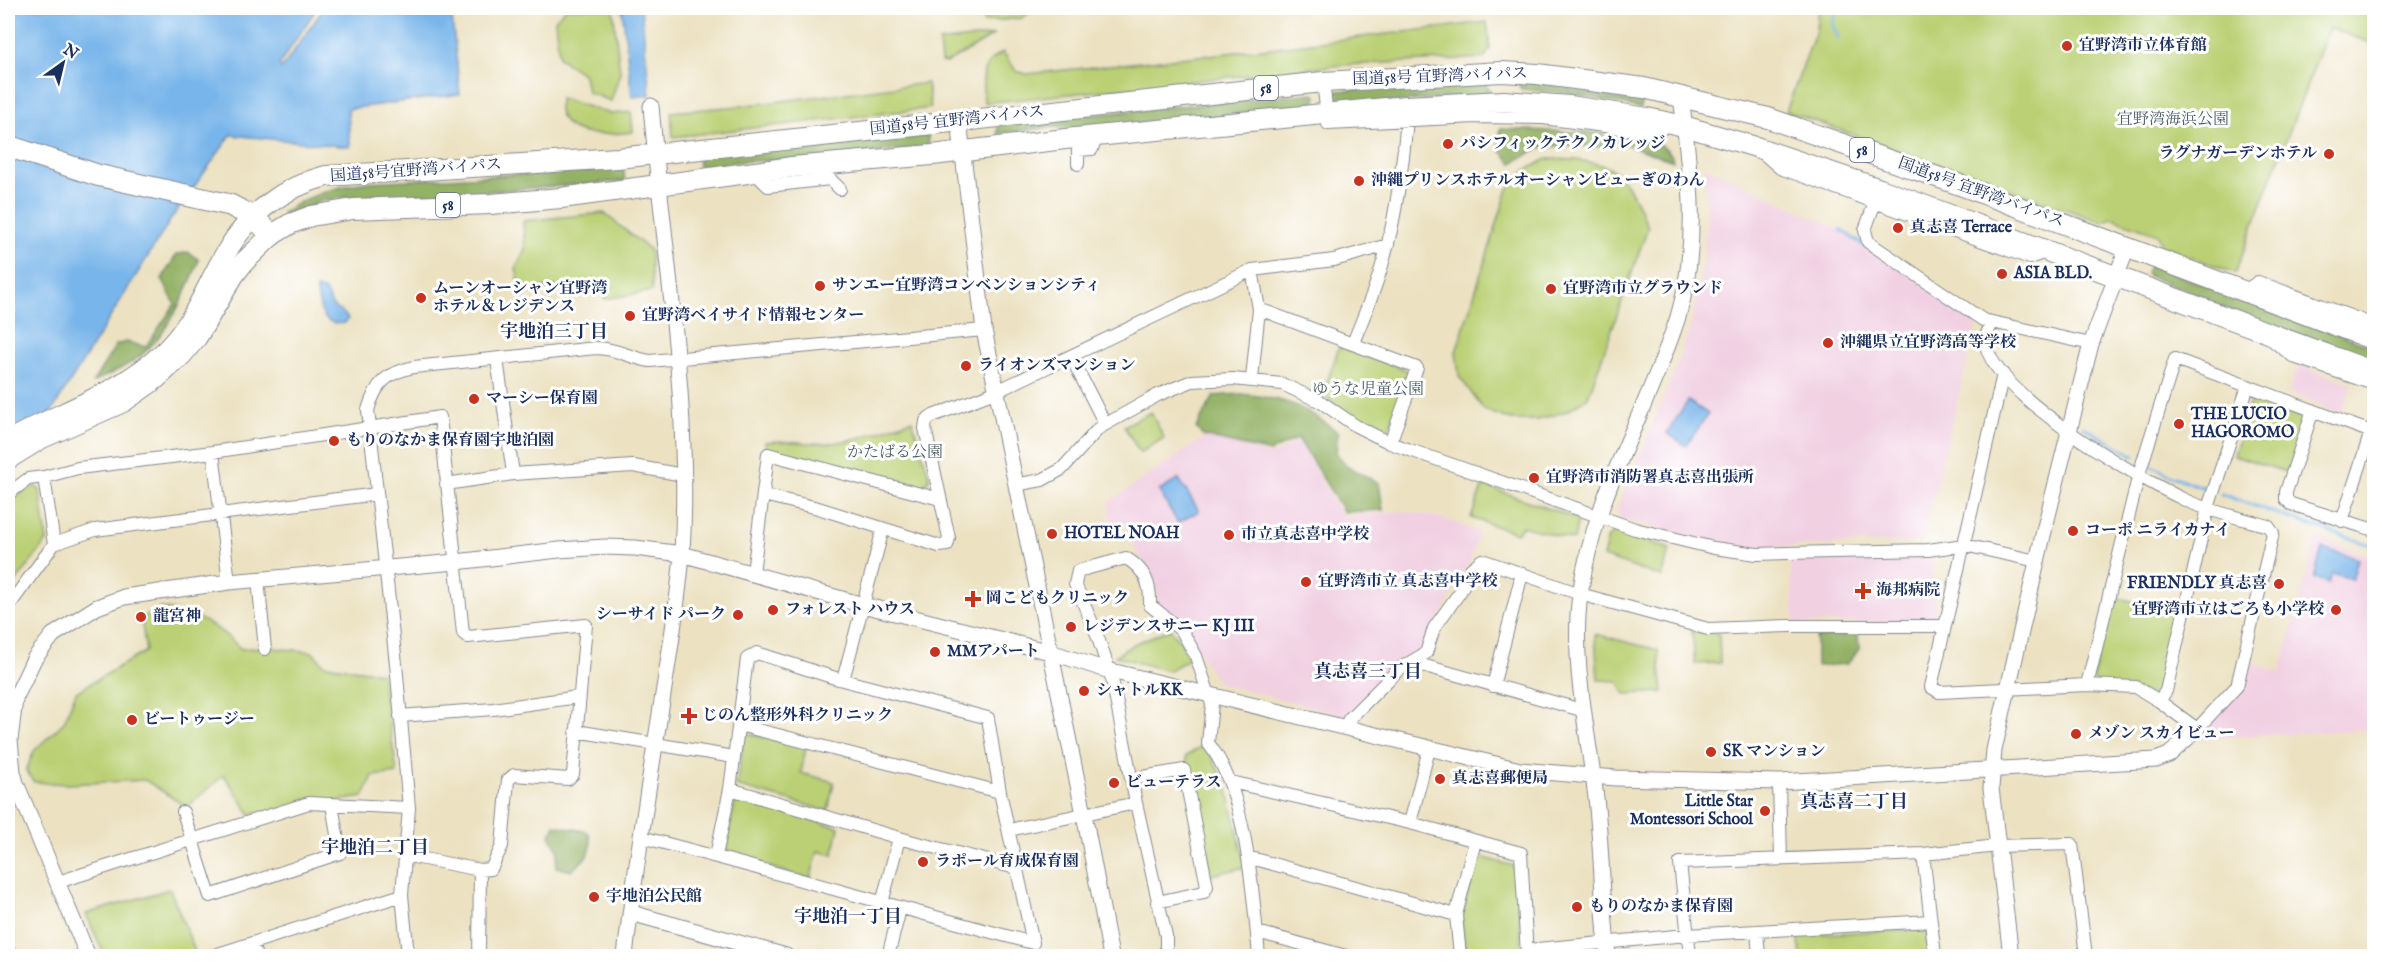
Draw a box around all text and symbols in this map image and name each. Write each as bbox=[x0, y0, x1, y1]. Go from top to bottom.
north arrow bbox=[33, 33, 93, 93]
place label: 宜野湾市立体育館 bbox=[2079, 36, 2207, 56]
marker: 宜野湾市立体育館 bbox=[2060, 39, 2074, 53]
text: N bbox=[58, 40, 82, 64]
street label: 国道58号 宜野湾バイパス bbox=[1352, 64, 1528, 90]
road number: 58 bbox=[1254, 76, 1278, 100]
street label: 国道58号 宜野湾バイパス bbox=[869, 102, 1045, 140]
park label: 宜野湾海浜公園 bbox=[2117, 110, 2229, 130]
place label: パシフィックテクノカレッジ bbox=[1460, 134, 1665, 154]
marker: パシフィックテクノカレッジ bbox=[1441, 137, 1455, 151]
road number: 58 bbox=[1850, 138, 1874, 162]
place label: ラグナガーデンホテル bbox=[2158, 144, 2317, 164]
marker: ラグナガーデンホテル bbox=[2322, 147, 2336, 161]
street label: 国道58号 宜野湾バイパス bbox=[1895, 154, 2067, 232]
street label: 国道58号宜野湾バイパス bbox=[330, 155, 502, 187]
place label: 沖縄プリンスホテルオーシャンビューぎのわん bbox=[1371, 171, 1704, 191]
marker: 沖縄プリンスホテルオーシャンビューぎのわん bbox=[1352, 174, 1366, 188]
road number: 58 bbox=[436, 193, 460, 217]
place label: 真志喜 Terrace bbox=[1910, 218, 2013, 238]
marker: 真志喜 Terrace bbox=[1891, 221, 1905, 235]
place label: ASIA BLD. bbox=[2013, 264, 2092, 284]
marker: ASIA BLD. bbox=[1995, 267, 2009, 281]
place label: サンエー宜野湾コンベンションシティ bbox=[832, 276, 1101, 296]
place label: ムーンオーシャン宜野湾 ホテル＆レジデンス bbox=[433, 279, 607, 317]
marker: サンエー宜野湾コンベンションシティ bbox=[813, 279, 827, 293]
place label: 宜野湾市立グラウンド bbox=[1563, 279, 1723, 299]
marker: 宜野湾市立グラウンド bbox=[1544, 282, 1558, 296]
marker: ムーンオーシャン宜野湾 ホテル＆レジデンス bbox=[414, 291, 428, 305]
place label: 宜野湾ベイサイド情報センター bbox=[642, 306, 864, 326]
marker: 宜野湾ベイサイド情報センター bbox=[623, 309, 637, 323]
district label: 宇地泊三丁目 bbox=[500, 321, 608, 344]
place label: 沖縄県立宜野湾高等学校 bbox=[1840, 333, 2017, 353]
marker: 沖縄県立宜野湾高等学校 bbox=[1821, 336, 1835, 350]
place label: ライオンズマンション bbox=[978, 356, 1136, 376]
marker: ライオンズマンション bbox=[959, 359, 973, 373]
park label: ゆうな児童公園 bbox=[1312, 380, 1424, 400]
place label: マーシー保育園 bbox=[486, 389, 598, 409]
marker: マーシー保育園 bbox=[467, 392, 481, 406]
place label: THE LUCIO HAGOROMO bbox=[2190, 405, 2294, 443]
marker: THE LUCIO HAGOROMO bbox=[2172, 417, 2186, 431]
place label: もりのなかま保育園宇地泊園 bbox=[346, 431, 554, 451]
marker: もりのなかま保育園宇地泊園 bbox=[327, 434, 341, 448]
park label: かたばる公園 bbox=[847, 443, 943, 463]
place label: 宜野湾市消防署真志喜出張所 bbox=[1546, 468, 1754, 488]
marker: 宜野湾市消防署真志喜出張所 bbox=[1527, 471, 1541, 485]
place label: コーポ ニライカナイ bbox=[2085, 521, 2230, 541]
place label: HOTEL NOAH bbox=[1064, 524, 1180, 544]
marker: コーポ ニライカナイ bbox=[2066, 524, 2080, 538]
place label: 市立真志喜中学校 bbox=[1241, 525, 1370, 545]
marker: HOTEL NOAH bbox=[1045, 527, 1059, 541]
marker: 市立真志喜中学校 bbox=[1222, 528, 1236, 542]
place label: 宜野湾市立 真志喜中学校 bbox=[1318, 572, 1498, 592]
place label: FRIENDLY 真志喜 bbox=[2127, 574, 2267, 594]
marker: 宜野湾市立 真志喜中学校 bbox=[1299, 575, 1313, 589]
marker: FRIENDLY 真志喜 bbox=[2272, 577, 2286, 591]
place label: 海邦病院 bbox=[1876, 581, 1940, 601]
marker: 海邦病院 bbox=[1854, 582, 1872, 600]
place label: 岡こどもクリニック bbox=[986, 589, 1129, 609]
marker: 岡こどもクリニック bbox=[964, 590, 982, 608]
place label: フォレスト ハウス bbox=[785, 600, 915, 620]
place label: 宜野湾市立はごろも小学校 bbox=[2132, 600, 2325, 620]
marker: フォレスト ハウス bbox=[766, 603, 780, 617]
marker: 宜野湾市立はごろも小学校 bbox=[2329, 603, 2343, 617]
place label: シーサイド パーク bbox=[596, 605, 726, 625]
place label: 龍宮神 bbox=[153, 607, 201, 627]
marker: シーサイド パーク bbox=[731, 608, 745, 622]
marker: 龍宮神 bbox=[134, 610, 148, 624]
place label: レジデンスサニー KJ III bbox=[1083, 617, 1255, 637]
marker: レジデンスサニー KJ III bbox=[1064, 620, 1078, 634]
place label: MMアパート bbox=[947, 642, 1040, 662]
marker: MMアパート bbox=[928, 645, 942, 659]
district label: 真志喜三丁目 bbox=[1314, 661, 1422, 684]
place label: シャトルKK bbox=[1096, 681, 1184, 701]
marker: シャトルKK bbox=[1077, 684, 1091, 698]
place label: じのん整形外科クリニック bbox=[702, 706, 893, 726]
marker: じのん整形外科クリニック bbox=[680, 707, 698, 725]
place label: ビートゥージー bbox=[144, 710, 255, 730]
marker: ビートゥージー bbox=[125, 713, 139, 727]
place label: メゾン スカイビュー bbox=[2088, 724, 2235, 744]
marker: メゾン スカイビュー bbox=[2069, 727, 2083, 741]
place label: SK マンション bbox=[1723, 742, 1826, 762]
marker: SK マンション bbox=[1704, 745, 1718, 759]
place label: 真志喜郵便局 bbox=[1452, 769, 1548, 789]
marker: 真志喜郵便局 bbox=[1433, 772, 1447, 786]
place label: ビューテラス bbox=[1126, 773, 1222, 793]
marker: ビューテラス bbox=[1107, 776, 1121, 790]
district label: 真志喜二丁目 bbox=[1800, 791, 1908, 814]
place label: Little Star Montessori School bbox=[1630, 792, 1754, 830]
marker: Little Star Montessori School bbox=[1758, 804, 1772, 818]
district label: 宇地泊二丁目 bbox=[321, 837, 429, 860]
place label: ラポール育成保育園 bbox=[935, 852, 1079, 872]
marker: ラポール育成保育園 bbox=[916, 855, 930, 869]
place label: 宇地泊公民館 bbox=[606, 887, 702, 907]
marker: 宇地泊公民館 bbox=[587, 890, 601, 904]
place label: もりのなかま保育園 bbox=[1589, 897, 1733, 917]
marker: もりのなかま保育園 bbox=[1570, 900, 1584, 914]
district label: 宇地泊一丁目 bbox=[794, 906, 902, 929]

